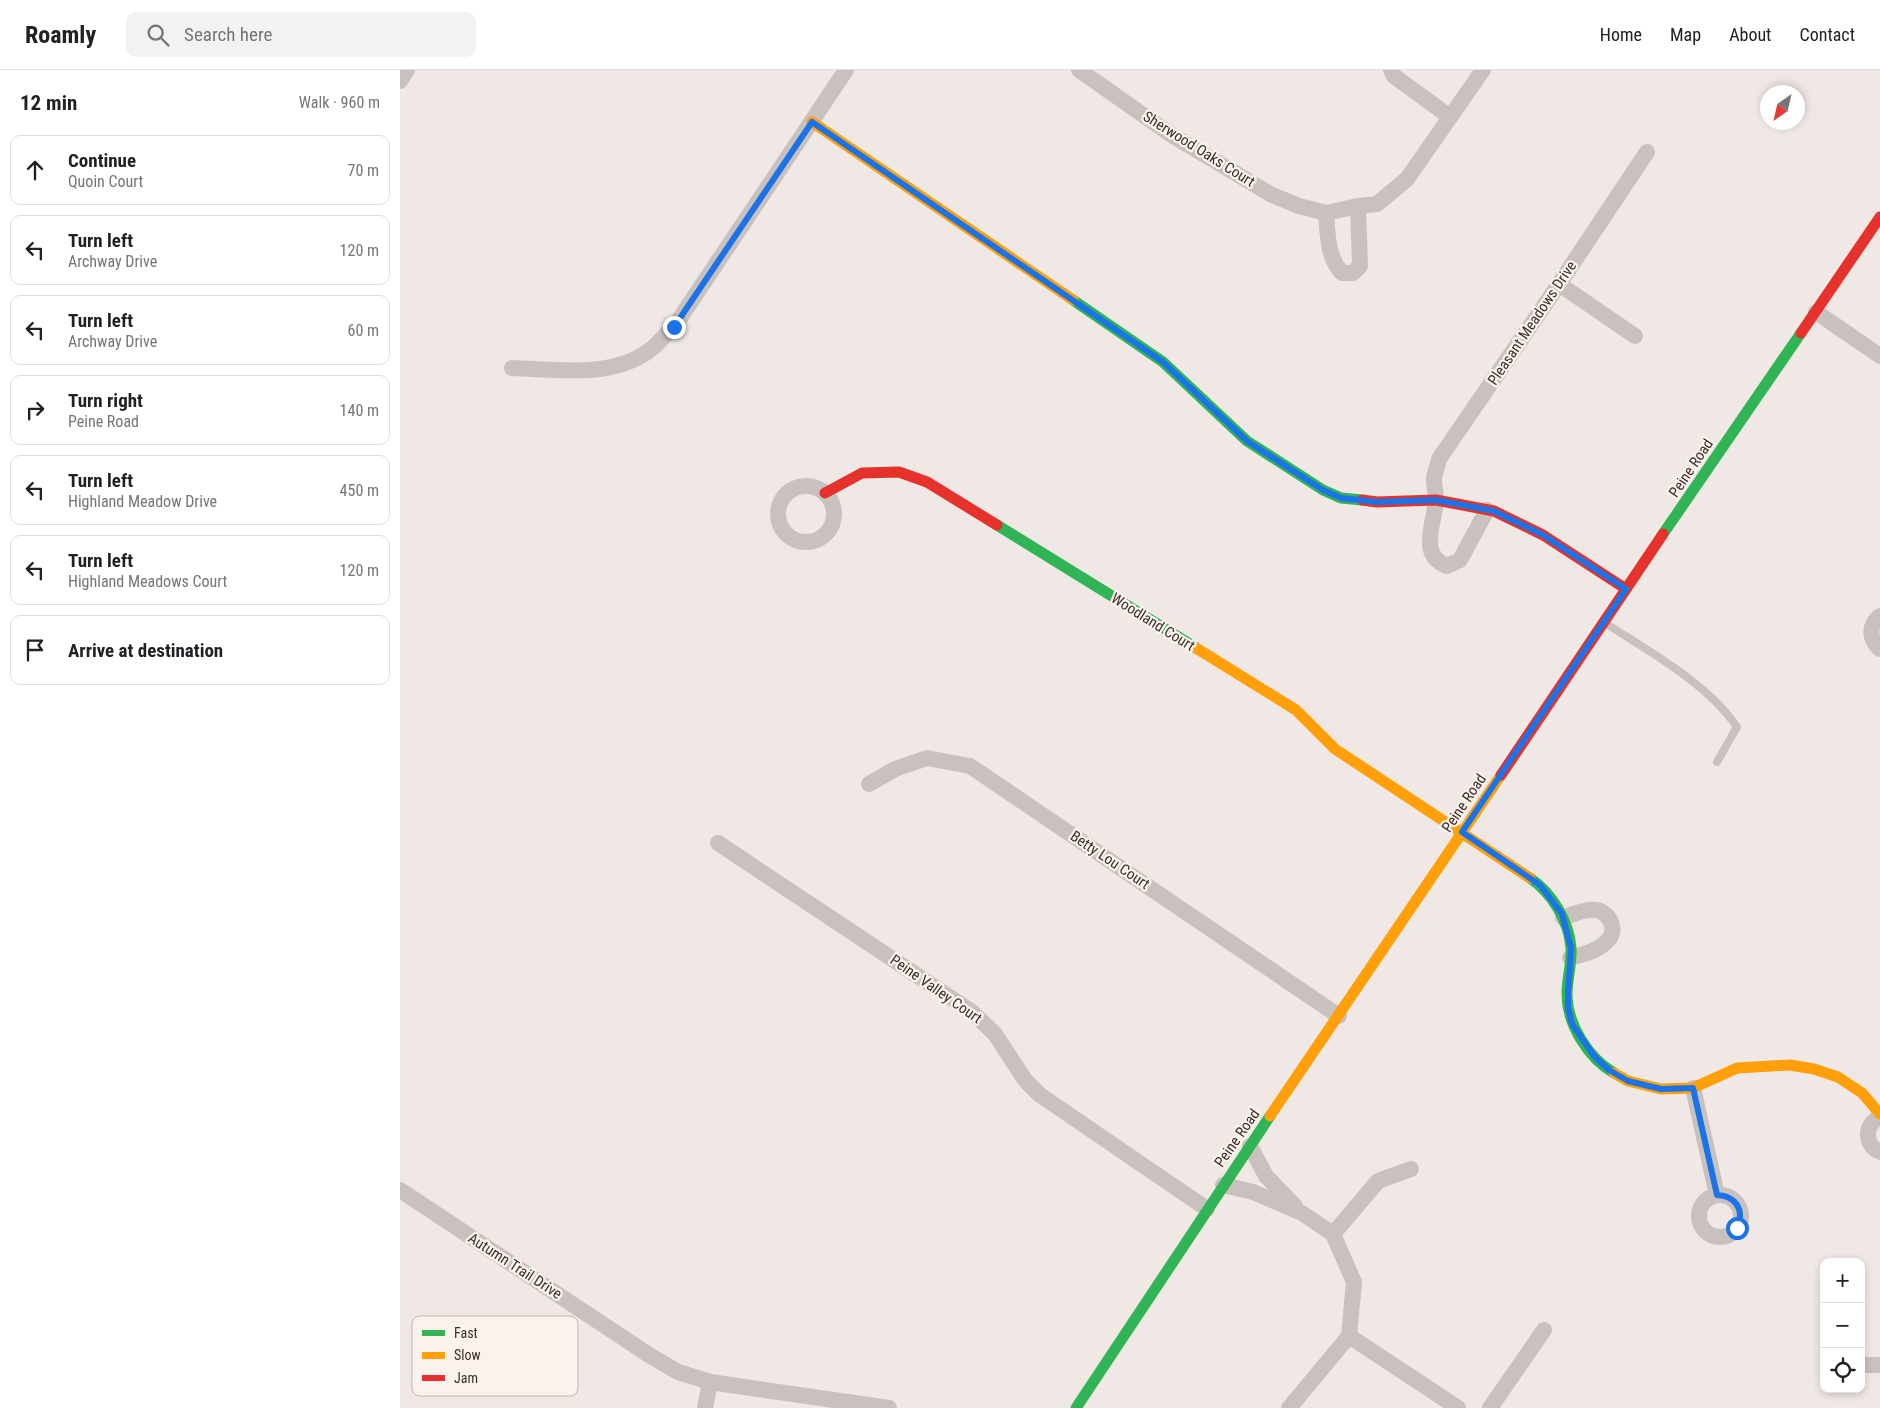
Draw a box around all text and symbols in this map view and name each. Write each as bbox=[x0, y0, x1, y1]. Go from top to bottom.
search box bbox=[126, 12, 476, 57]
text: Roamly bbox=[25, 21, 96, 49]
icon: search bbox=[144, 21, 172, 49]
text: Search here bbox=[184, 23, 272, 46]
text: Home bbox=[1600, 24, 1642, 45]
text: Map bbox=[1670, 24, 1701, 45]
text: About bbox=[1729, 24, 1771, 45]
text: Contact bbox=[1799, 24, 1855, 45]
north arrow bbox=[1760, 85, 1805, 130]
text: 12 min bbox=[20, 91, 77, 115]
text: Walk · 960 m bbox=[299, 93, 380, 112]
street label: Sherwood Oaks Court bbox=[1140, 107, 1258, 191]
text: Continue bbox=[68, 149, 136, 172]
icon: ahead bbox=[21, 156, 49, 184]
text: 70 m bbox=[347, 161, 379, 180]
text: Quoin Court bbox=[68, 172, 143, 191]
text: Turn left bbox=[68, 229, 133, 252]
icon: left bbox=[21, 236, 49, 264]
text: 120 m bbox=[340, 241, 379, 260]
text: Archway Drive bbox=[68, 252, 157, 271]
street label: Pleasant Meadows Drive bbox=[1484, 258, 1580, 388]
text: Turn left bbox=[68, 309, 133, 332]
icon: left bbox=[21, 316, 49, 344]
route end bbox=[663, 316, 686, 339]
text: 60 m bbox=[347, 321, 379, 340]
text: Archway Drive bbox=[68, 332, 157, 351]
text: Turn right bbox=[68, 389, 143, 412]
icon: right bbox=[21, 396, 49, 424]
text: 140 m bbox=[340, 401, 379, 420]
text: Peine Road bbox=[68, 412, 139, 431]
street label: Peine Road bbox=[1665, 435, 1717, 501]
text: Turn left bbox=[68, 469, 133, 492]
icon: left bbox=[21, 476, 49, 504]
text: 450 m bbox=[340, 481, 379, 500]
text: Highland Meadow Drive bbox=[68, 492, 217, 511]
text: Turn left bbox=[68, 549, 133, 572]
icon: left bbox=[21, 556, 49, 584]
text: 120 m bbox=[340, 561, 379, 580]
text: Highland Meadows Court bbox=[68, 572, 227, 591]
street label: Woodland Court bbox=[1108, 589, 1198, 655]
icon: arrive bbox=[21, 636, 49, 664]
text: Arrive at destination bbox=[68, 639, 223, 662]
street label: Peine Road bbox=[1438, 770, 1490, 836]
street label: Betty Lou Court bbox=[1067, 827, 1153, 893]
street label: Peine Valley Court bbox=[887, 951, 985, 1027]
street label: Peine Road bbox=[1211, 1106, 1263, 1170]
route start bbox=[1726, 1217, 1749, 1240]
street label: Autumn Trail Drive bbox=[465, 1229, 565, 1303]
map controls bbox=[1820, 1258, 1865, 1393]
button: + bbox=[1820, 1258, 1865, 1303]
button: − bbox=[1820, 1303, 1865, 1348]
legend bbox=[412, 1316, 578, 1396]
text: Fast bbox=[454, 1325, 478, 1341]
text: Slow bbox=[454, 1347, 481, 1363]
button: locate bbox=[1820, 1348, 1865, 1393]
text: Jam bbox=[454, 1370, 478, 1386]

